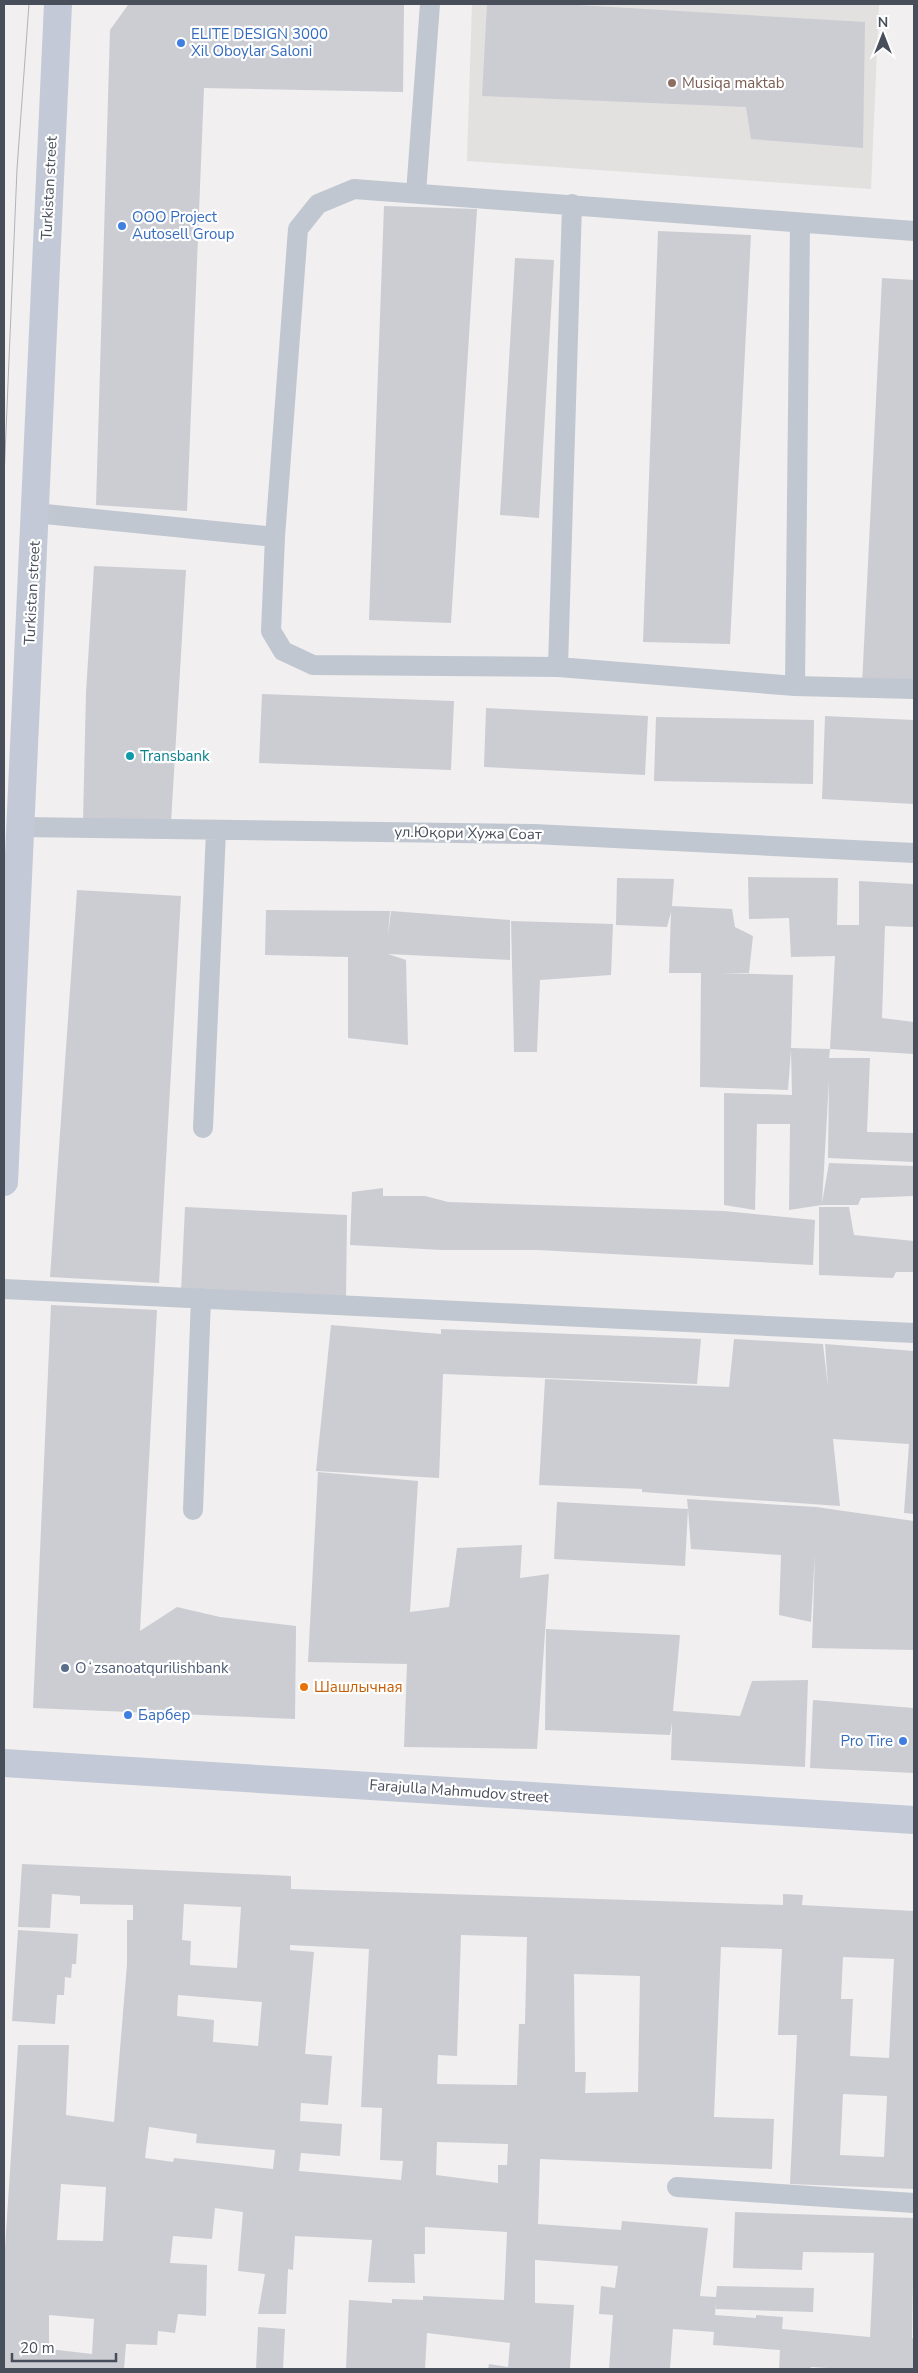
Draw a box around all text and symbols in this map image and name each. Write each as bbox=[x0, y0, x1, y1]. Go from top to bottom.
north arrow bbox=[858, 10, 908, 60]
text: N bbox=[878, 13, 888, 32]
place label: ELITE DESIGN 3000 Xil Oboylar Saloni bbox=[191, 24, 328, 61]
marker: ELITE DESIGN 3000 Xil Oboylar Saloni bbox=[175, 37, 187, 49]
place label: Musiqa maktab bbox=[682, 73, 785, 93]
marker: Musiqa maktab bbox=[666, 77, 678, 89]
street label: Turkistan street bbox=[36, 135, 62, 241]
place label: OOO Project Autosell Group bbox=[132, 207, 235, 244]
marker: OOO Project Autosell Group bbox=[116, 220, 128, 232]
street label: Turkistan street bbox=[19, 540, 45, 646]
place label: Transbank bbox=[140, 746, 210, 766]
marker: Transbank bbox=[124, 750, 136, 762]
street label: ул.Юқори Хужа Соат bbox=[394, 822, 542, 844]
place label: Oʻzsanoatqurilishbank bbox=[75, 1658, 229, 1678]
marker: Oʻzsanoatqurilishbank bbox=[59, 1662, 71, 1674]
place label: Шашлычная bbox=[314, 1677, 403, 1697]
marker: Шашлычная bbox=[298, 1681, 310, 1693]
place label: Барбер bbox=[138, 1705, 191, 1725]
marker: Барбер bbox=[122, 1709, 134, 1721]
place label: Pro Tire bbox=[840, 1731, 893, 1751]
marker: Pro Tire bbox=[897, 1735, 909, 1747]
street label: Farajulla Mahmudov street bbox=[369, 1775, 550, 1807]
scale bar bbox=[12, 2330, 116, 2362]
text: 20 m bbox=[20, 2338, 55, 2358]

